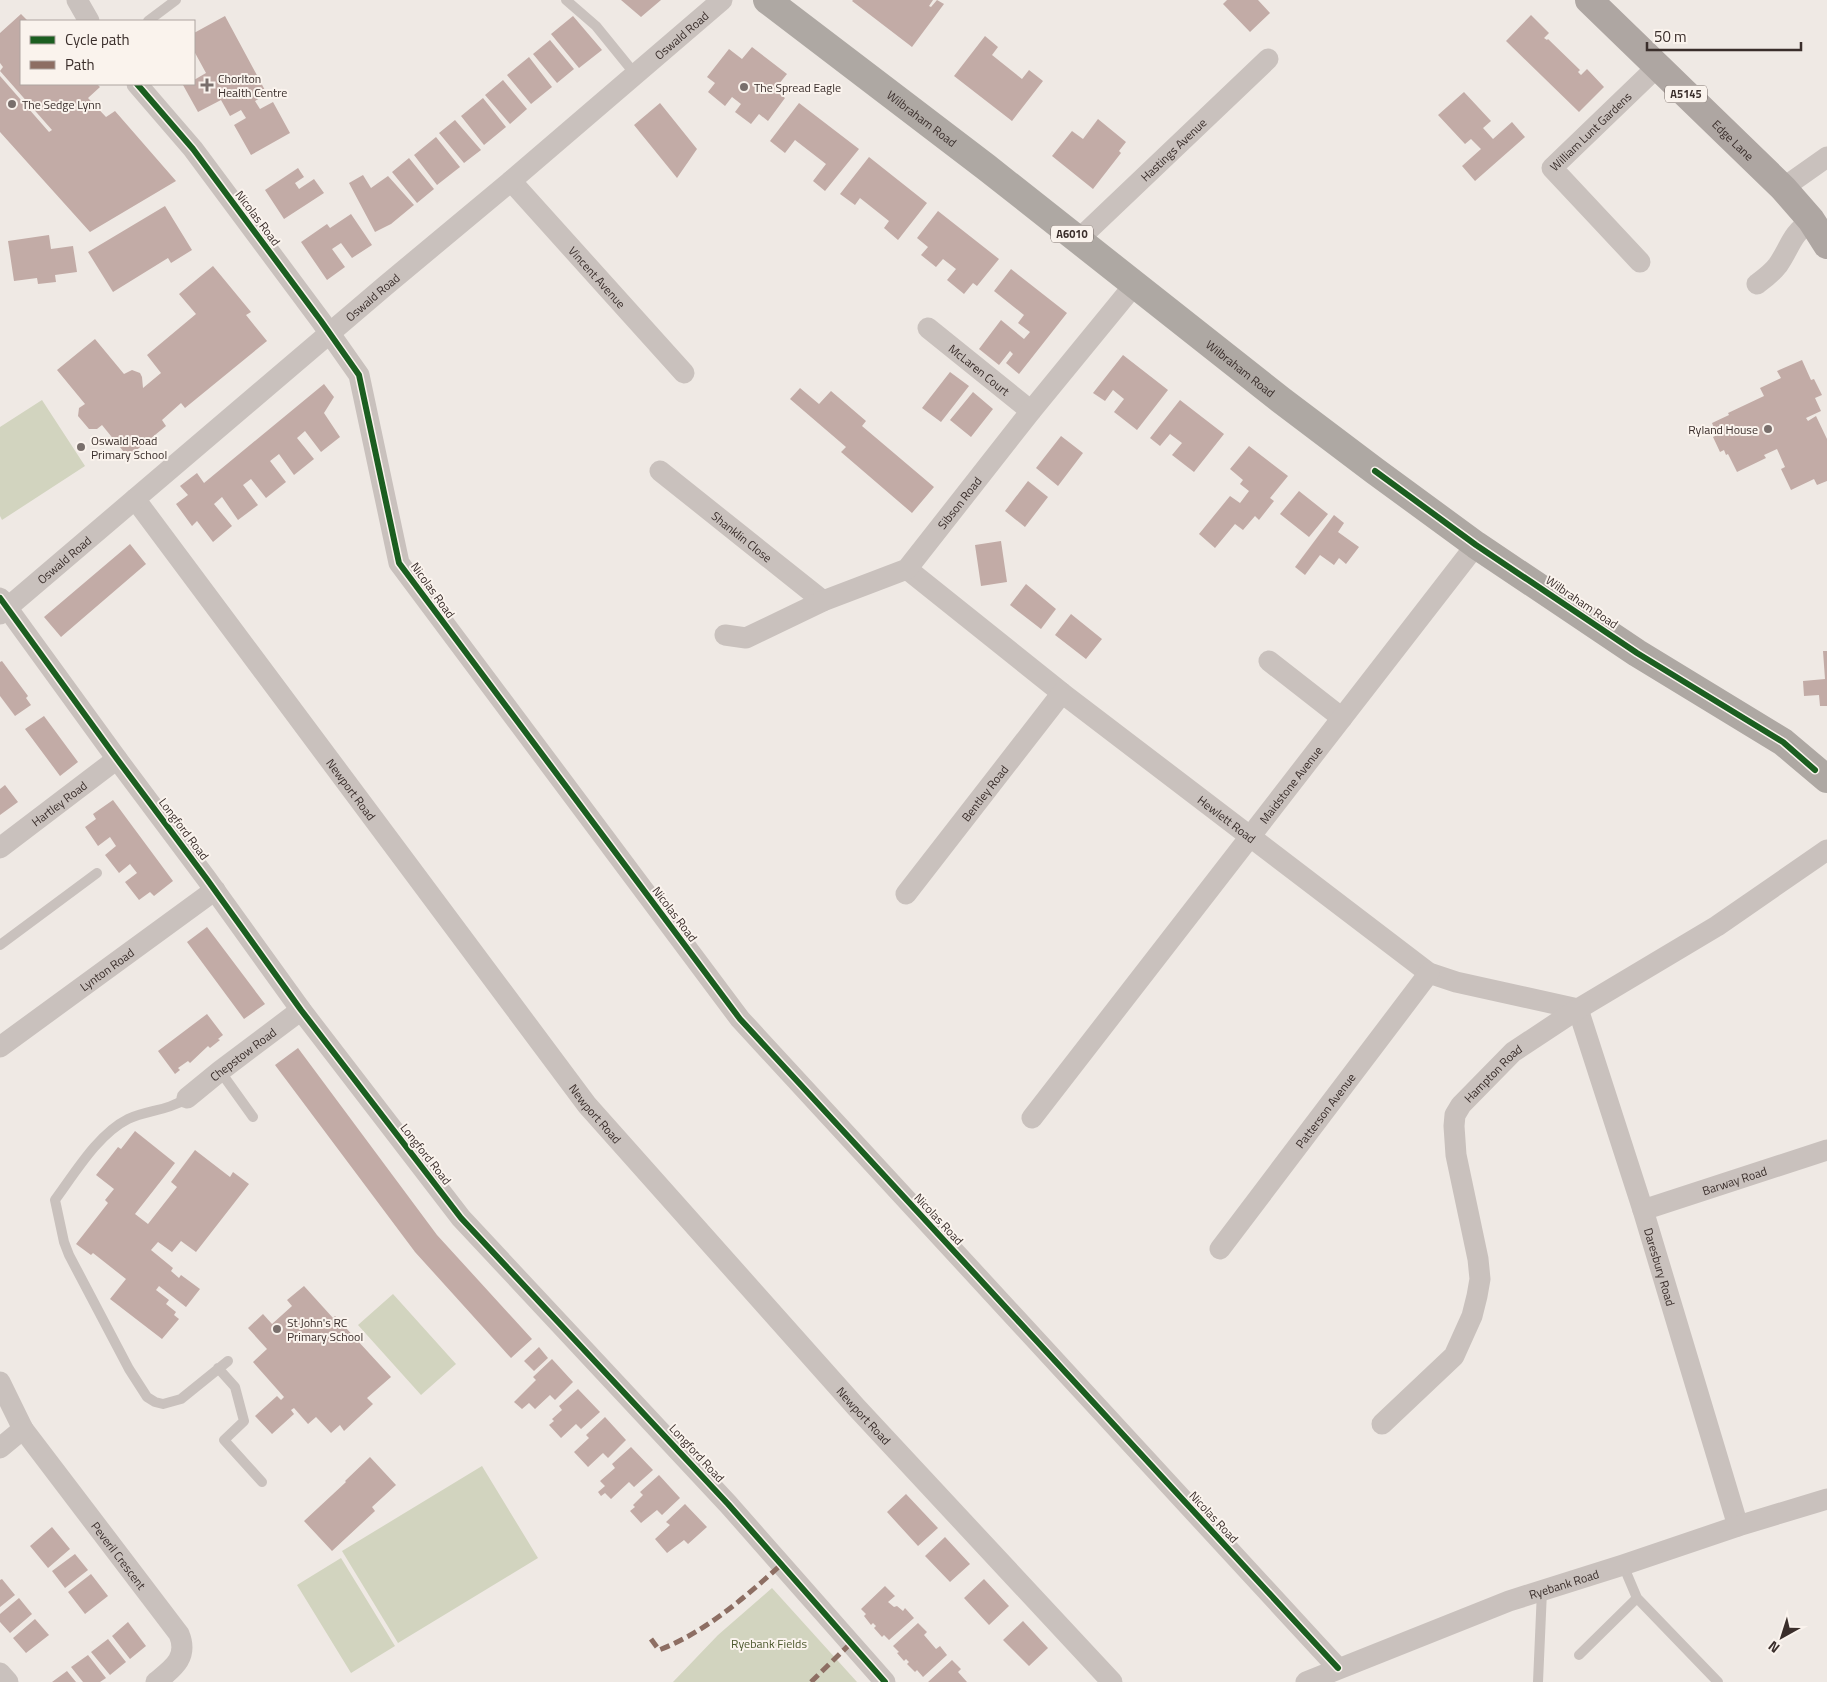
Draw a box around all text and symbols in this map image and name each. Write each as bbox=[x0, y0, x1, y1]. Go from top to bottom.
street label: Oswald Road bbox=[650, 6, 713, 64]
legend bbox=[20, 20, 195, 85]
scale bar bbox=[1647, 20, 1801, 52]
text: 50 m bbox=[1654, 25, 1687, 48]
text: Cycle path bbox=[65, 28, 130, 51]
text: Path bbox=[65, 53, 95, 76]
place label: Chorlton Health Centre bbox=[218, 69, 287, 102]
marker: Chorlton Health Centre bbox=[200, 78, 214, 92]
place label: The Spread Eagle bbox=[754, 78, 841, 97]
marker: The Spread Eagle bbox=[738, 81, 750, 93]
street label: Wilbraham Road bbox=[883, 85, 961, 151]
road number: A5145 bbox=[1665, 86, 1707, 102]
street label: William Lunt Gardens bbox=[1545, 87, 1636, 175]
place label: The Sedge Lynn bbox=[22, 95, 101, 114]
marker: The Sedge Lynn bbox=[6, 98, 18, 110]
street label: Hastings Avenue bbox=[1136, 113, 1210, 186]
street label: Edge Lane bbox=[1708, 115, 1759, 165]
street label: Nicolas Road bbox=[231, 186, 285, 250]
road number: A6010 bbox=[1051, 225, 1093, 242]
street label: Vincent Avenue bbox=[564, 241, 631, 312]
street label: Oswald Road bbox=[341, 268, 404, 326]
street label: Wilbraham Road bbox=[1202, 335, 1279, 402]
street label: McLaren Court bbox=[945, 339, 1015, 400]
place label: Ryland House bbox=[1688, 420, 1758, 439]
marker: Ryland House bbox=[1762, 423, 1774, 435]
place label: Oswald Road Primary School bbox=[91, 431, 167, 464]
marker: Oswald Road Primary School bbox=[75, 441, 87, 453]
street label: Sibson Road bbox=[932, 472, 986, 533]
street label: Shanklin Close bbox=[708, 506, 777, 567]
street label: Oswald Road bbox=[33, 531, 95, 588]
street label: Nicolas Road bbox=[406, 558, 460, 622]
street label: Wilbraham Road bbox=[1542, 571, 1622, 633]
street label: Maidstone Avenue bbox=[1254, 741, 1327, 827]
street label: Newport Road bbox=[322, 754, 381, 824]
street label: Bentley Road bbox=[956, 760, 1013, 825]
street label: Hartley Road bbox=[27, 776, 91, 831]
street label: Hewlett Road bbox=[1194, 790, 1260, 847]
street label: Longford Road bbox=[154, 794, 214, 864]
street label: Nicolas Road bbox=[648, 882, 702, 946]
street label: Lynton Road bbox=[76, 943, 138, 995]
street label: Chepstow Road bbox=[205, 1023, 280, 1085]
street label: Hampton Road bbox=[1459, 1039, 1526, 1107]
street label: Patterson Avenue bbox=[1290, 1069, 1360, 1152]
street label: Newport Road bbox=[565, 1080, 626, 1148]
street label: Longford Road bbox=[396, 1119, 456, 1189]
street label: Barway Road bbox=[1699, 1161, 1769, 1200]
street label: Nicolas Road bbox=[910, 1189, 968, 1249]
street label: Daresbury Road bbox=[1639, 1225, 1681, 1308]
place label: St John's RC Primary School bbox=[287, 1313, 363, 1346]
marker: St John's RC Primary School bbox=[271, 1323, 283, 1335]
street label: Newport Road bbox=[832, 1382, 896, 1449]
street label: Longford Road bbox=[665, 1420, 729, 1486]
street label: Nicolas Road bbox=[1185, 1487, 1243, 1547]
street label: Peveril Crescent bbox=[87, 1517, 152, 1594]
street label: Ryebank Road bbox=[1526, 1564, 1601, 1604]
north arrow bbox=[1757, 1612, 1807, 1662]
park label: Ryebank Fields bbox=[731, 1634, 807, 1653]
text: N bbox=[1763, 1636, 1784, 1659]

